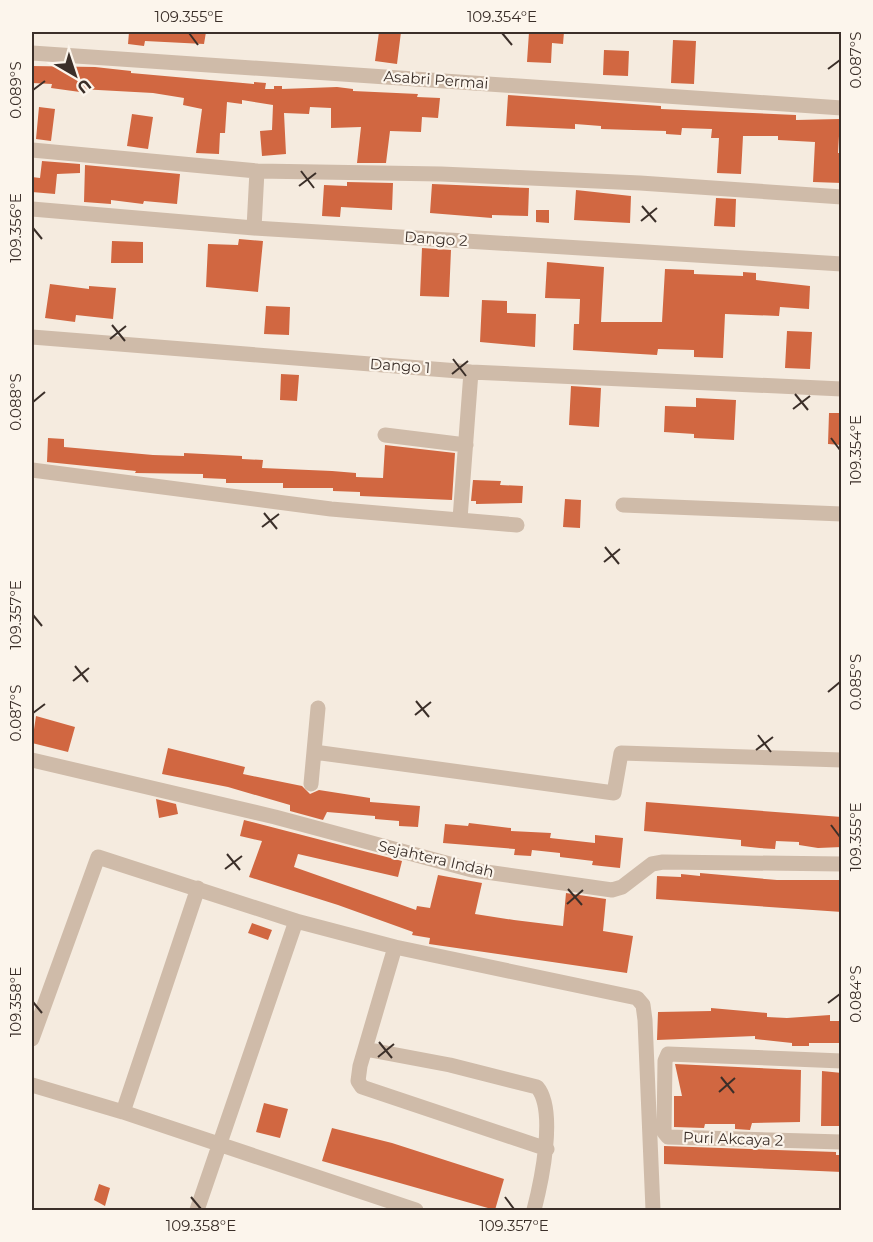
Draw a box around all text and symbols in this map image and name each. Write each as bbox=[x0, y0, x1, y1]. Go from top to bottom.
text: 109.355°E bbox=[155, 7, 223, 26]
text: 109.354°E bbox=[467, 7, 537, 26]
text: 0.087°S bbox=[846, 32, 865, 88]
north arrow bbox=[45, 45, 105, 105]
text: 0.089°S bbox=[6, 61, 25, 119]
street label: Asabri Permai bbox=[383, 66, 489, 93]
text: U bbox=[73, 75, 95, 98]
text: 109.356°E bbox=[6, 193, 25, 263]
street label: Dango 2 bbox=[404, 227, 468, 250]
street label: Dango 1 bbox=[369, 354, 431, 377]
text: 0.088°S bbox=[6, 373, 25, 431]
text: 109.354°E bbox=[846, 415, 865, 485]
text: 109.357°E bbox=[6, 580, 25, 650]
text: 0.085°S bbox=[846, 654, 865, 710]
text: 0.087°S bbox=[6, 685, 25, 741]
text: 109.355°E bbox=[846, 803, 865, 871]
street label: Sejahtera Indah bbox=[376, 836, 496, 881]
text: 0.084°S bbox=[846, 965, 865, 1023]
text: 109.358°E bbox=[6, 967, 25, 1037]
street label: Puri Akcaya 2 bbox=[683, 1127, 783, 1150]
text: 109.358°E bbox=[166, 1216, 236, 1235]
text: 109.357°E bbox=[479, 1216, 549, 1235]

